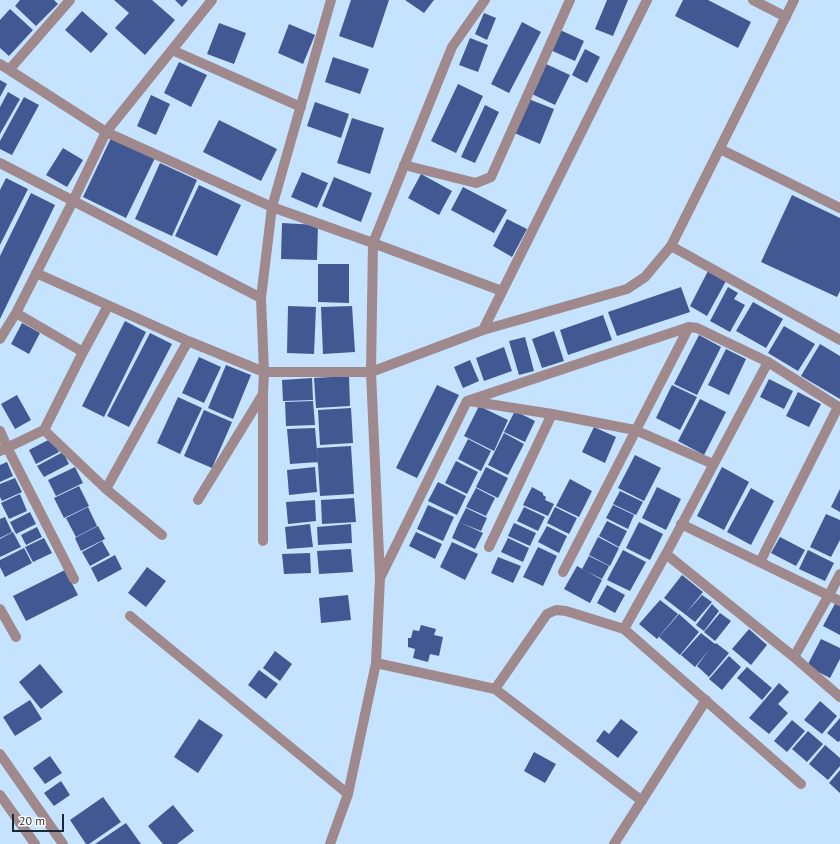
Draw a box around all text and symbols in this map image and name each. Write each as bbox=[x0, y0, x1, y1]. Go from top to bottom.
scale bar bbox=[14, 806, 66, 832]
text: 20 m bbox=[19, 813, 45, 828]

